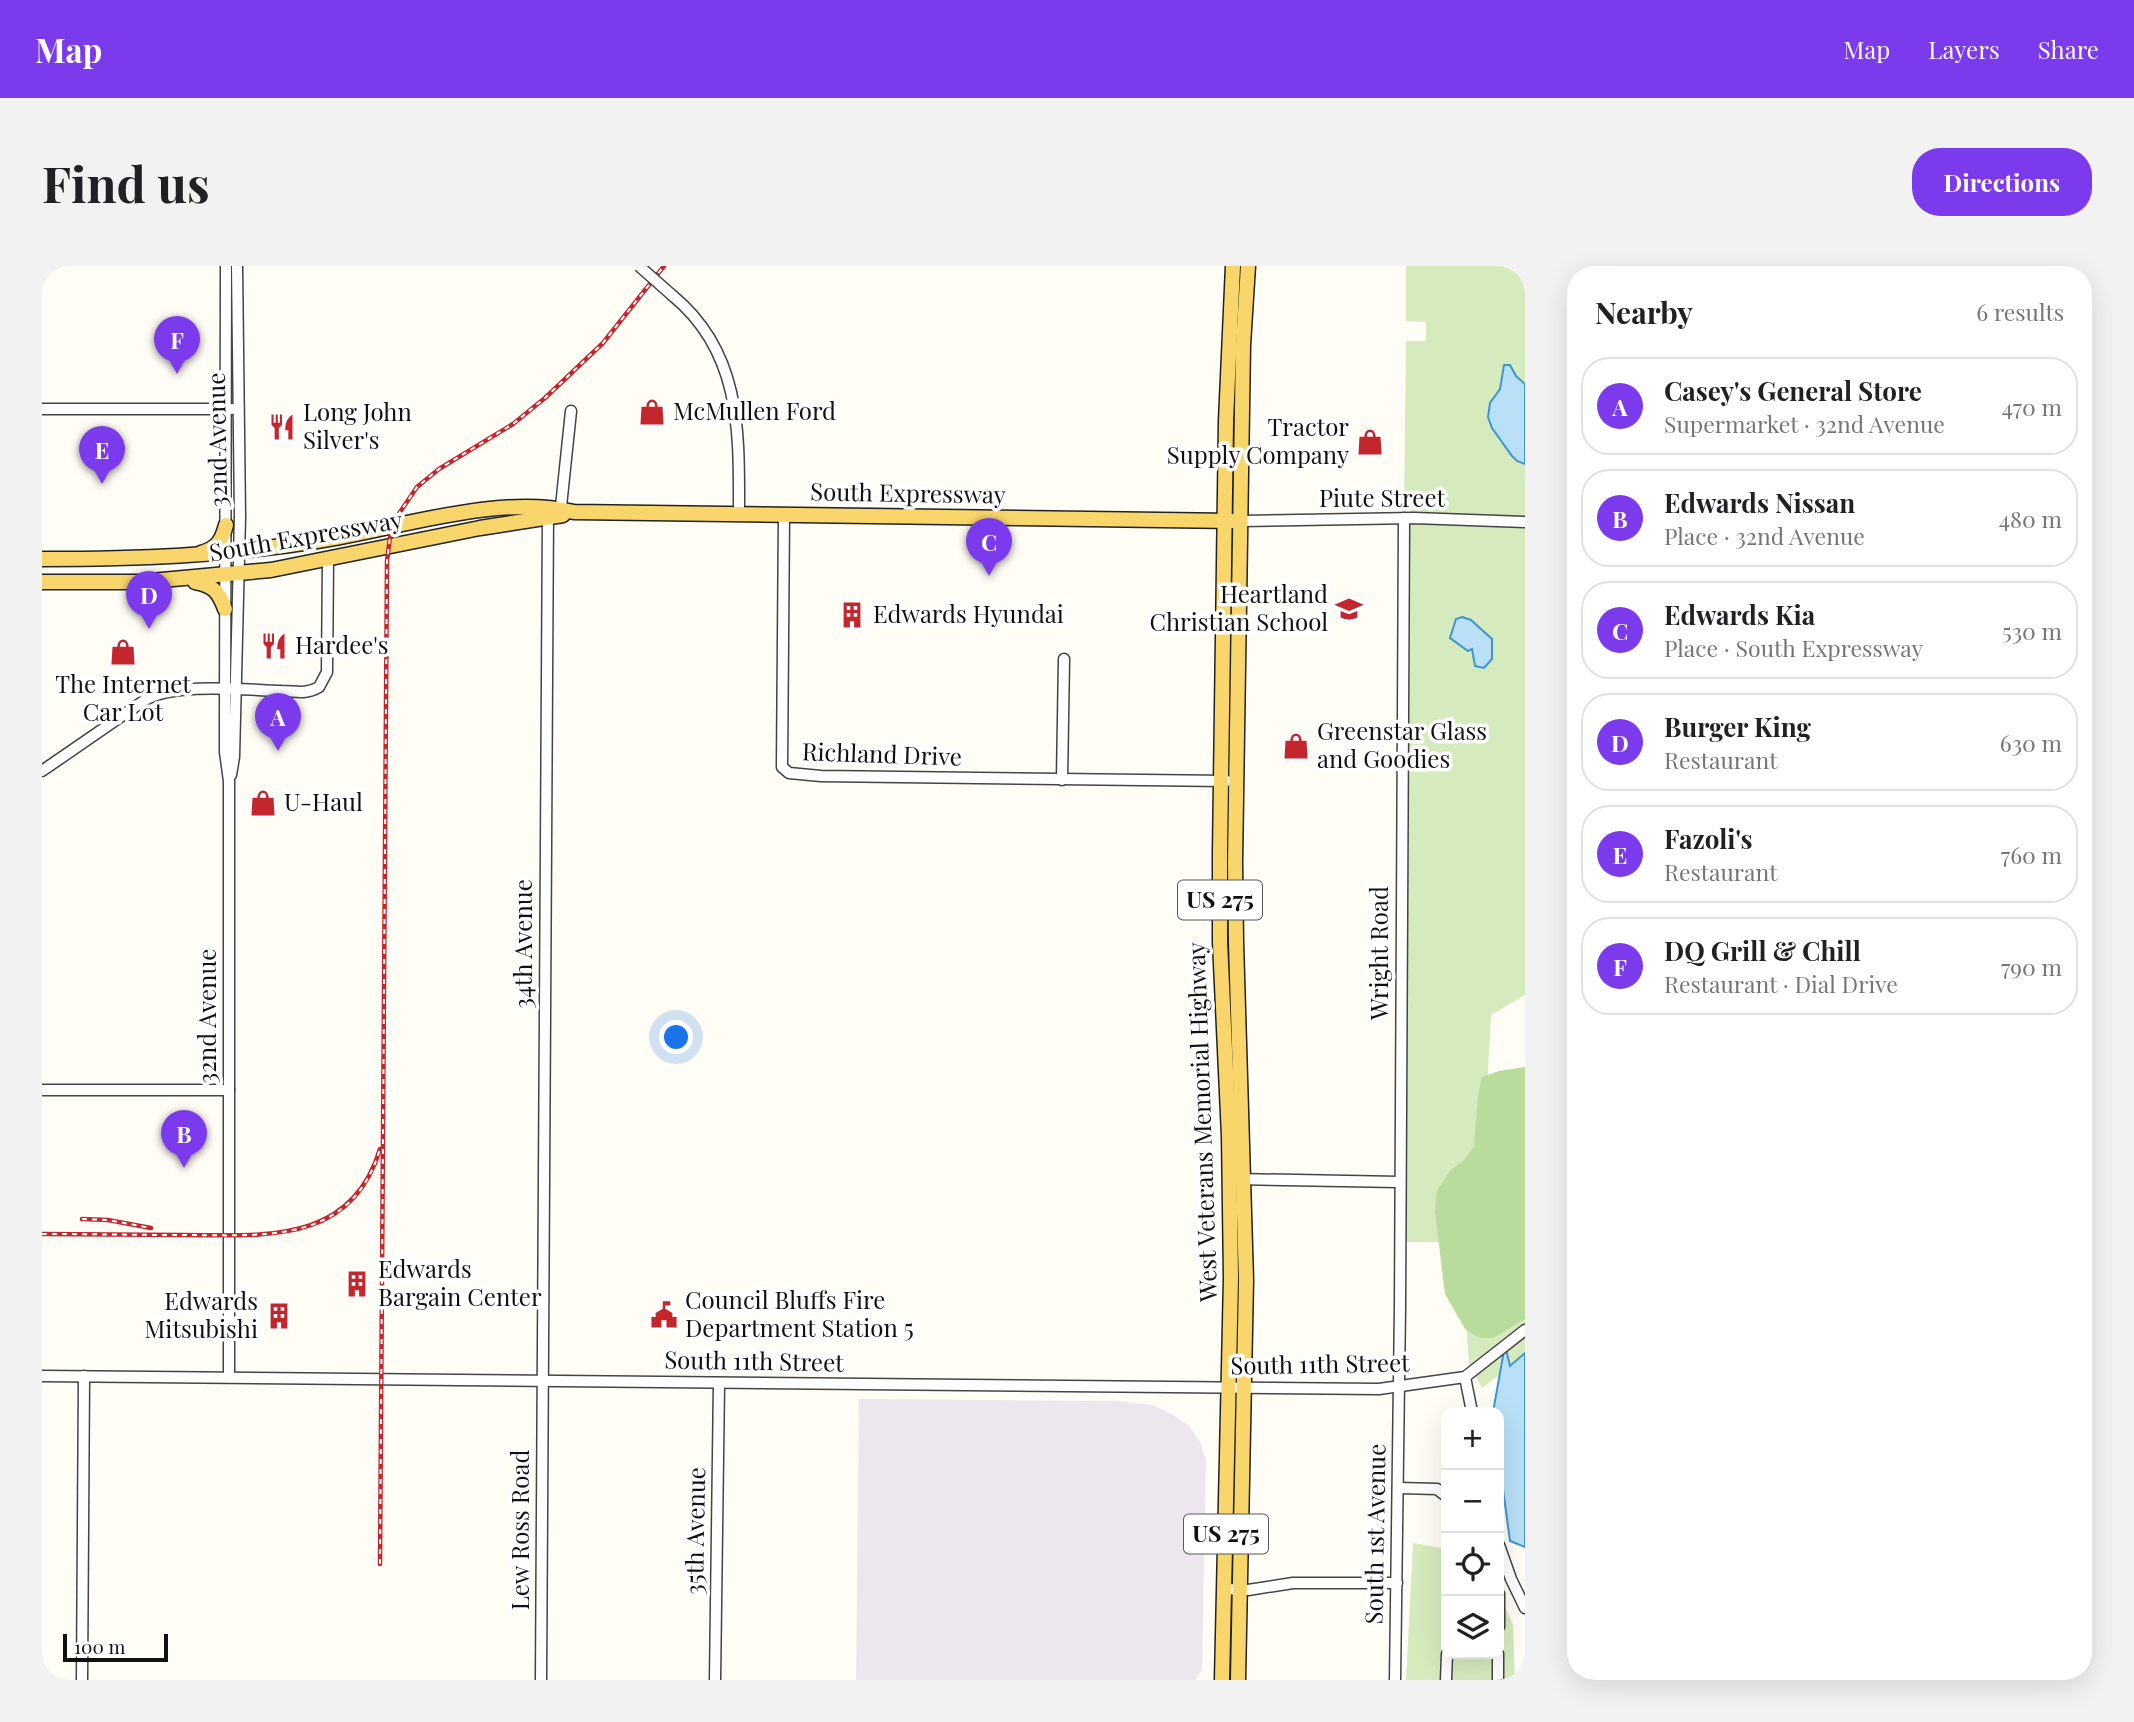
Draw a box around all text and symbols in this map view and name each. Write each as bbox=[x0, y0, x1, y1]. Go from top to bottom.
text: Map bbox=[35, 27, 102, 71]
text: Map bbox=[1844, 33, 1890, 65]
text: Layers bbox=[1928, 33, 2000, 65]
text: Share bbox=[2038, 33, 2099, 65]
button: Directions bbox=[1912, 148, 2092, 216]
text: Find us bbox=[42, 150, 210, 215]
text: Nearby bbox=[1595, 292, 1693, 332]
text: 6 results bbox=[1976, 296, 2064, 327]
pin: F bbox=[154, 316, 200, 374]
street label: 32nd Avenue bbox=[199, 372, 233, 508]
text: Casey's General Store bbox=[1664, 373, 1922, 408]
text: A bbox=[1612, 391, 1628, 422]
text: 470 m bbox=[2002, 391, 2062, 422]
place label: McMullen Ford bbox=[673, 394, 836, 426]
place label: Long John Silver's bbox=[303, 395, 412, 455]
shop icon: McMullen Ford bbox=[637, 397, 667, 427]
text: Supermarket · 32nd Avenue bbox=[1664, 408, 1945, 439]
place label: Tractor Supply Company bbox=[1167, 410, 1349, 470]
restaurant icon: Long John Silver's bbox=[267, 412, 297, 442]
pin: E bbox=[79, 426, 125, 484]
shop icon: Tractor Supply Company bbox=[1355, 427, 1385, 457]
street label: South Expressway bbox=[810, 474, 1006, 510]
street label: Piute Street bbox=[1319, 481, 1446, 513]
text: Edwards Nissan bbox=[1664, 485, 1855, 520]
street label: South Expressway bbox=[207, 502, 405, 568]
text: B bbox=[1612, 503, 1628, 534]
text: 480 m bbox=[1999, 503, 2062, 534]
pin: C bbox=[966, 518, 1012, 576]
text: Place · 32nd Avenue bbox=[1664, 520, 1865, 551]
pin: D bbox=[126, 571, 172, 629]
place label: Heartland Christian School bbox=[1149, 577, 1328, 637]
school or university icon: Heartland Christian School bbox=[1334, 594, 1364, 624]
place label: Edwards Hyundai bbox=[873, 597, 1064, 629]
text: Edwards Kia bbox=[1664, 597, 1815, 632]
building icon: Edwards Hyundai bbox=[837, 600, 867, 630]
text: C bbox=[1612, 615, 1628, 646]
text: 530 m bbox=[2002, 615, 2062, 646]
place label: Hardee's bbox=[295, 628, 388, 660]
restaurant icon: Hardee's bbox=[259, 631, 289, 661]
text: Place · South Expressway bbox=[1664, 632, 1923, 663]
shop icon: The Internet Car Lot bbox=[108, 637, 138, 667]
place label: The Internet Car Lot bbox=[55, 667, 191, 727]
pin: A bbox=[255, 693, 301, 751]
text: Burger King bbox=[1664, 709, 1811, 744]
place label: Greenstar Glass and Goodies bbox=[1317, 714, 1487, 774]
text: D bbox=[1611, 727, 1629, 758]
text: 630 m bbox=[2000, 727, 2062, 758]
shop icon: Greenstar Glass and Goodies bbox=[1281, 731, 1311, 761]
street label: Richland Drive bbox=[801, 734, 963, 772]
text: Restaurant bbox=[1664, 744, 1777, 775]
place label: U-Haul bbox=[284, 785, 363, 817]
shop icon: U-Haul bbox=[248, 788, 278, 818]
text: Fazoli's bbox=[1664, 821, 1753, 856]
text: E bbox=[1613, 839, 1627, 870]
text: 760 m bbox=[2001, 839, 2062, 870]
text: Restaurant bbox=[1664, 856, 1777, 887]
street label: 34th Avenue bbox=[506, 879, 538, 1009]
road number: US 275 bbox=[1178, 880, 1262, 920]
street label: Wright Road bbox=[1362, 886, 1394, 1021]
text: DQ Grill & Chill bbox=[1664, 933, 1861, 968]
street label: West Veterans Memorial Highway bbox=[1179, 942, 1223, 1303]
street label: 32nd Avenue bbox=[190, 949, 222, 1083]
text: F bbox=[1613, 951, 1627, 982]
text: 790 m bbox=[2001, 951, 2062, 982]
text: Restaurant · Dial Drive bbox=[1664, 968, 1898, 999]
your location bbox=[659, 1020, 693, 1054]
pin: B bbox=[161, 1110, 207, 1168]
place label: Edwards Bargain Center bbox=[378, 1252, 542, 1312]
building icon: Edwards Bargain Center bbox=[342, 1269, 372, 1299]
place label: Council Bluffs Fire Department Station 5 bbox=[685, 1283, 914, 1343]
place label: Edwards Mitsubishi bbox=[144, 1284, 258, 1344]
public building icon: Council Bluffs Fire Department Station 5 bbox=[649, 1300, 679, 1330]
building icon: Edwards Mitsubishi bbox=[264, 1301, 294, 1331]
street label: South 11th Street bbox=[664, 1342, 845, 1378]
street label: South 11th Street bbox=[1230, 1345, 1410, 1381]
map controls bbox=[1441, 1407, 1504, 1659]
button: + bbox=[1441, 1407, 1504, 1470]
street label: South 1st Avenue bbox=[1356, 1443, 1392, 1625]
street label: Lew Ross Road bbox=[503, 1450, 535, 1610]
street label: 35th Avenue bbox=[677, 1467, 711, 1595]
button: − bbox=[1441, 1470, 1504, 1533]
road number: US 275 bbox=[1184, 1514, 1268, 1554]
button: locate bbox=[1441, 1533, 1504, 1596]
button: layers bbox=[1441, 1596, 1504, 1659]
scale bar bbox=[63, 1631, 168, 1663]
text: 100 m bbox=[74, 1633, 125, 1659]

